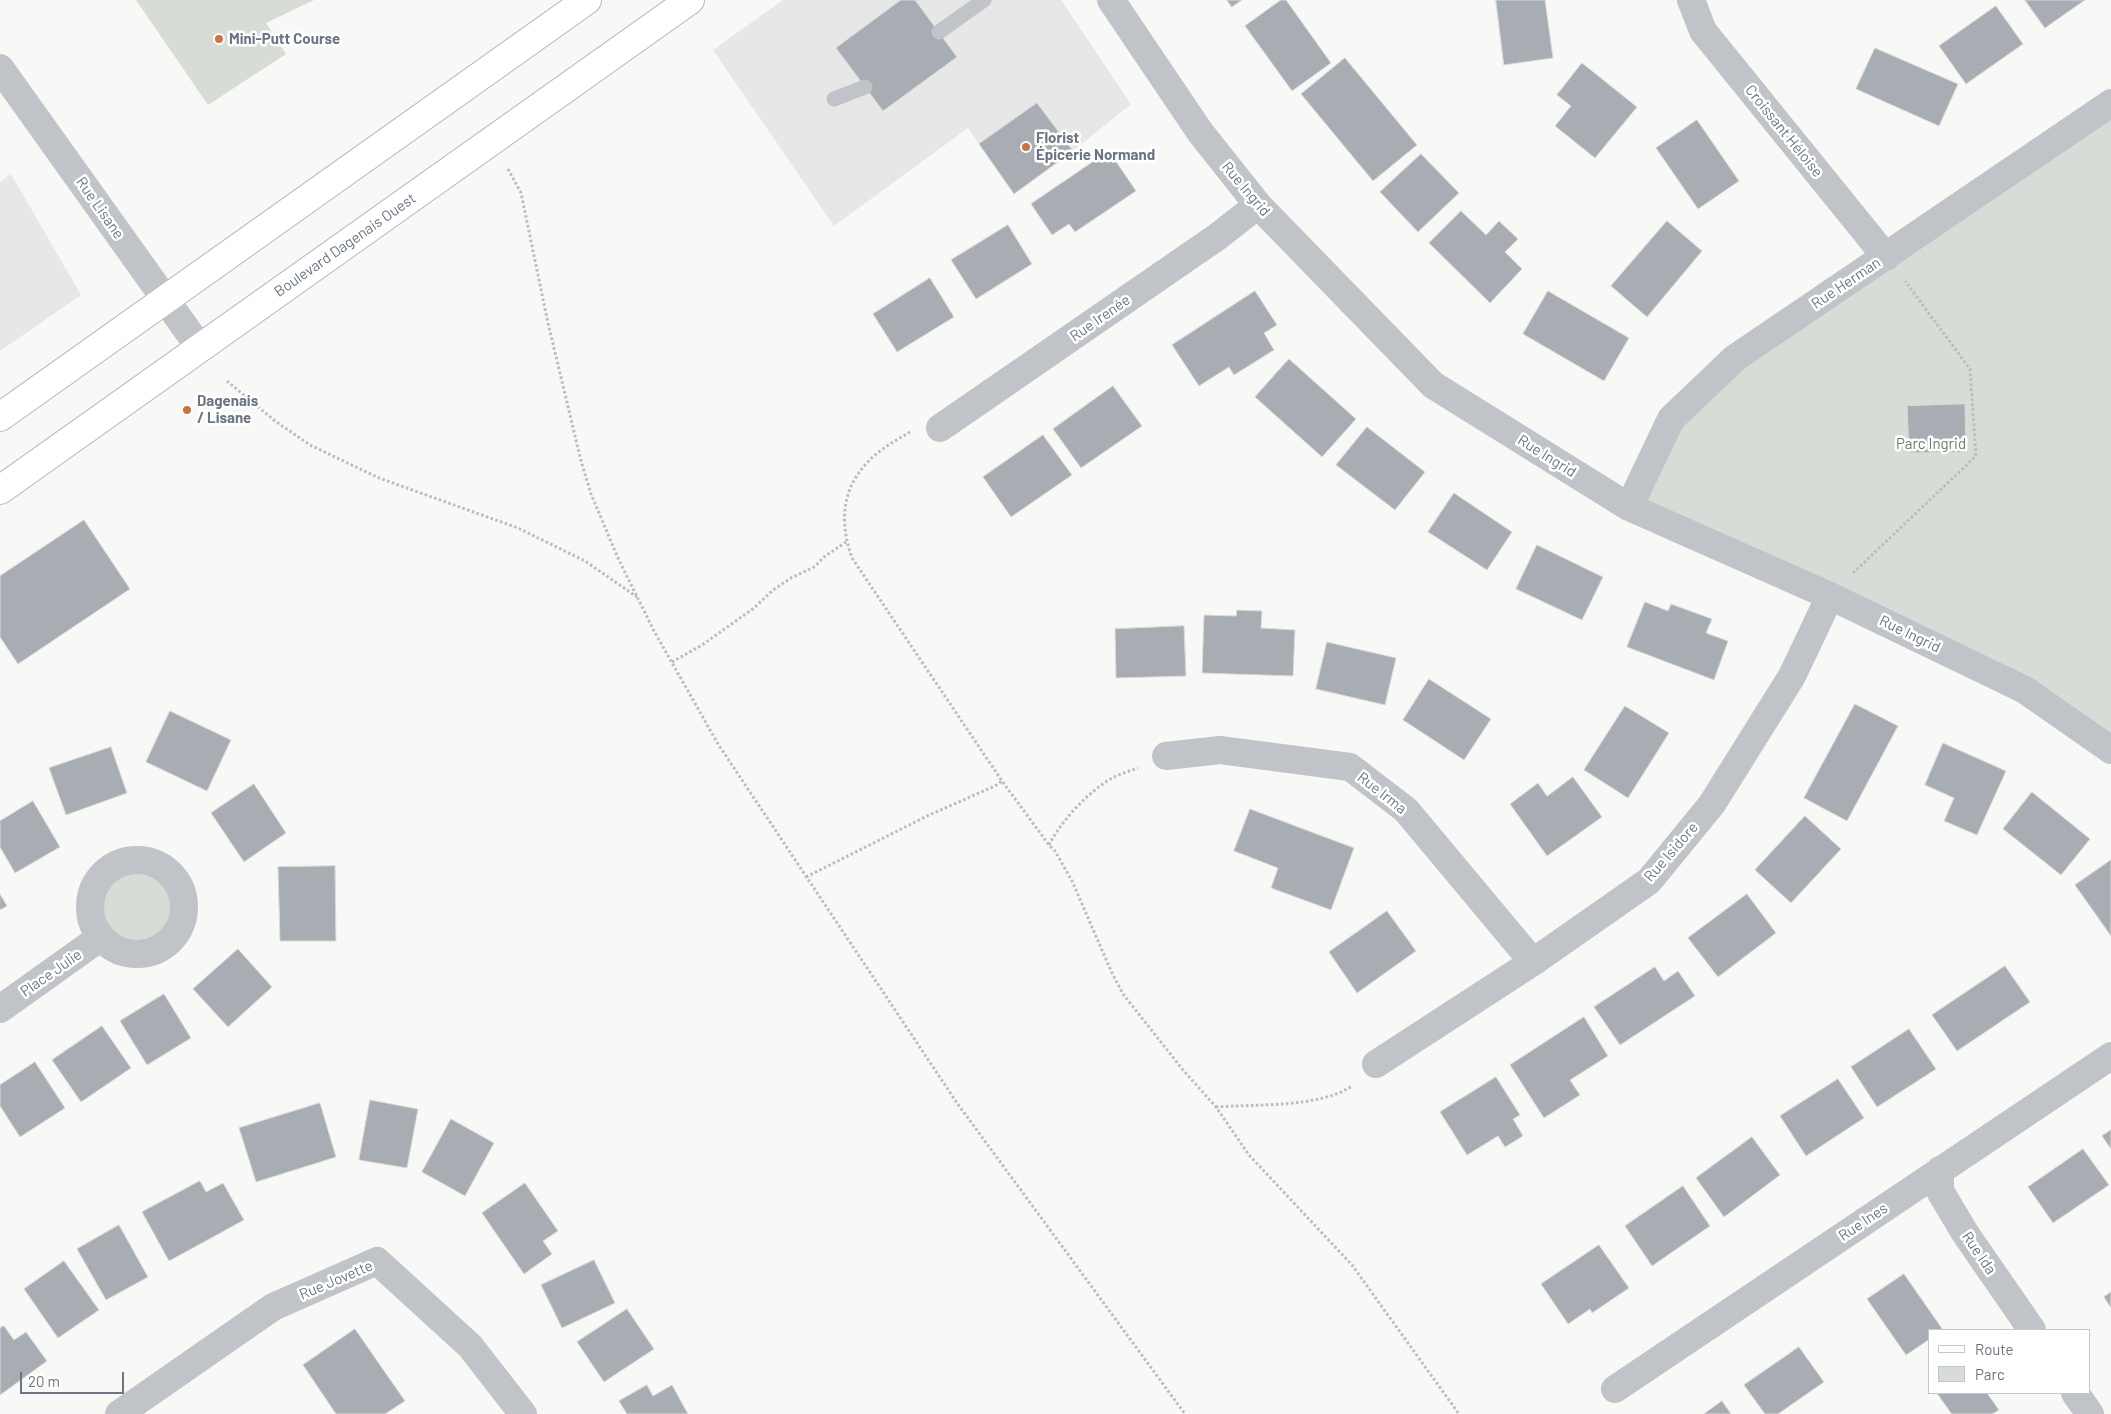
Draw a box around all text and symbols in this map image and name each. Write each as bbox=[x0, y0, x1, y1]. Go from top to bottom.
place label: Mini-Putt Course bbox=[229, 30, 340, 48]
marker: Mini-Putt Course bbox=[213, 33, 225, 45]
street label: Croissant Héloise bbox=[1741, 81, 1827, 181]
place label: Florist Épicerie Normand bbox=[1036, 129, 1155, 164]
marker: Florist Épicerie Normand bbox=[1020, 141, 1032, 153]
street label: Rue Ingrid bbox=[1218, 158, 1274, 220]
street label: Rue Lisane bbox=[72, 174, 128, 242]
street label: Boulevard Dagenais Ouest bbox=[271, 189, 419, 301]
street label: Rue Herman bbox=[1808, 253, 1884, 313]
street label: Rue Irenée bbox=[1066, 291, 1134, 345]
place label: Dagenais / Lisane bbox=[197, 392, 258, 427]
marker: Dagenais / Lisane bbox=[181, 404, 193, 416]
street label: Rue Ingrid bbox=[1514, 431, 1580, 481]
park label: Parc Ingrid bbox=[1896, 435, 1966, 453]
street label: Rue Ingrid bbox=[1877, 612, 1943, 656]
street label: Rue Irma bbox=[1354, 768, 1410, 818]
street label: Rue Isidore bbox=[1640, 819, 1702, 885]
street label: Place Julie bbox=[17, 945, 85, 1001]
street label: Rue Ines bbox=[1835, 1199, 1891, 1245]
street label: Rue Ida bbox=[1958, 1228, 2000, 1278]
street label: Rue Jovette bbox=[296, 1256, 376, 1304]
legend bbox=[1928, 1329, 2091, 1394]
text: Route bbox=[1975, 1340, 2014, 1358]
scale bar bbox=[22, 1362, 126, 1394]
text: Parc bbox=[1975, 1365, 2005, 1383]
text: 20 m bbox=[28, 1372, 60, 1390]

